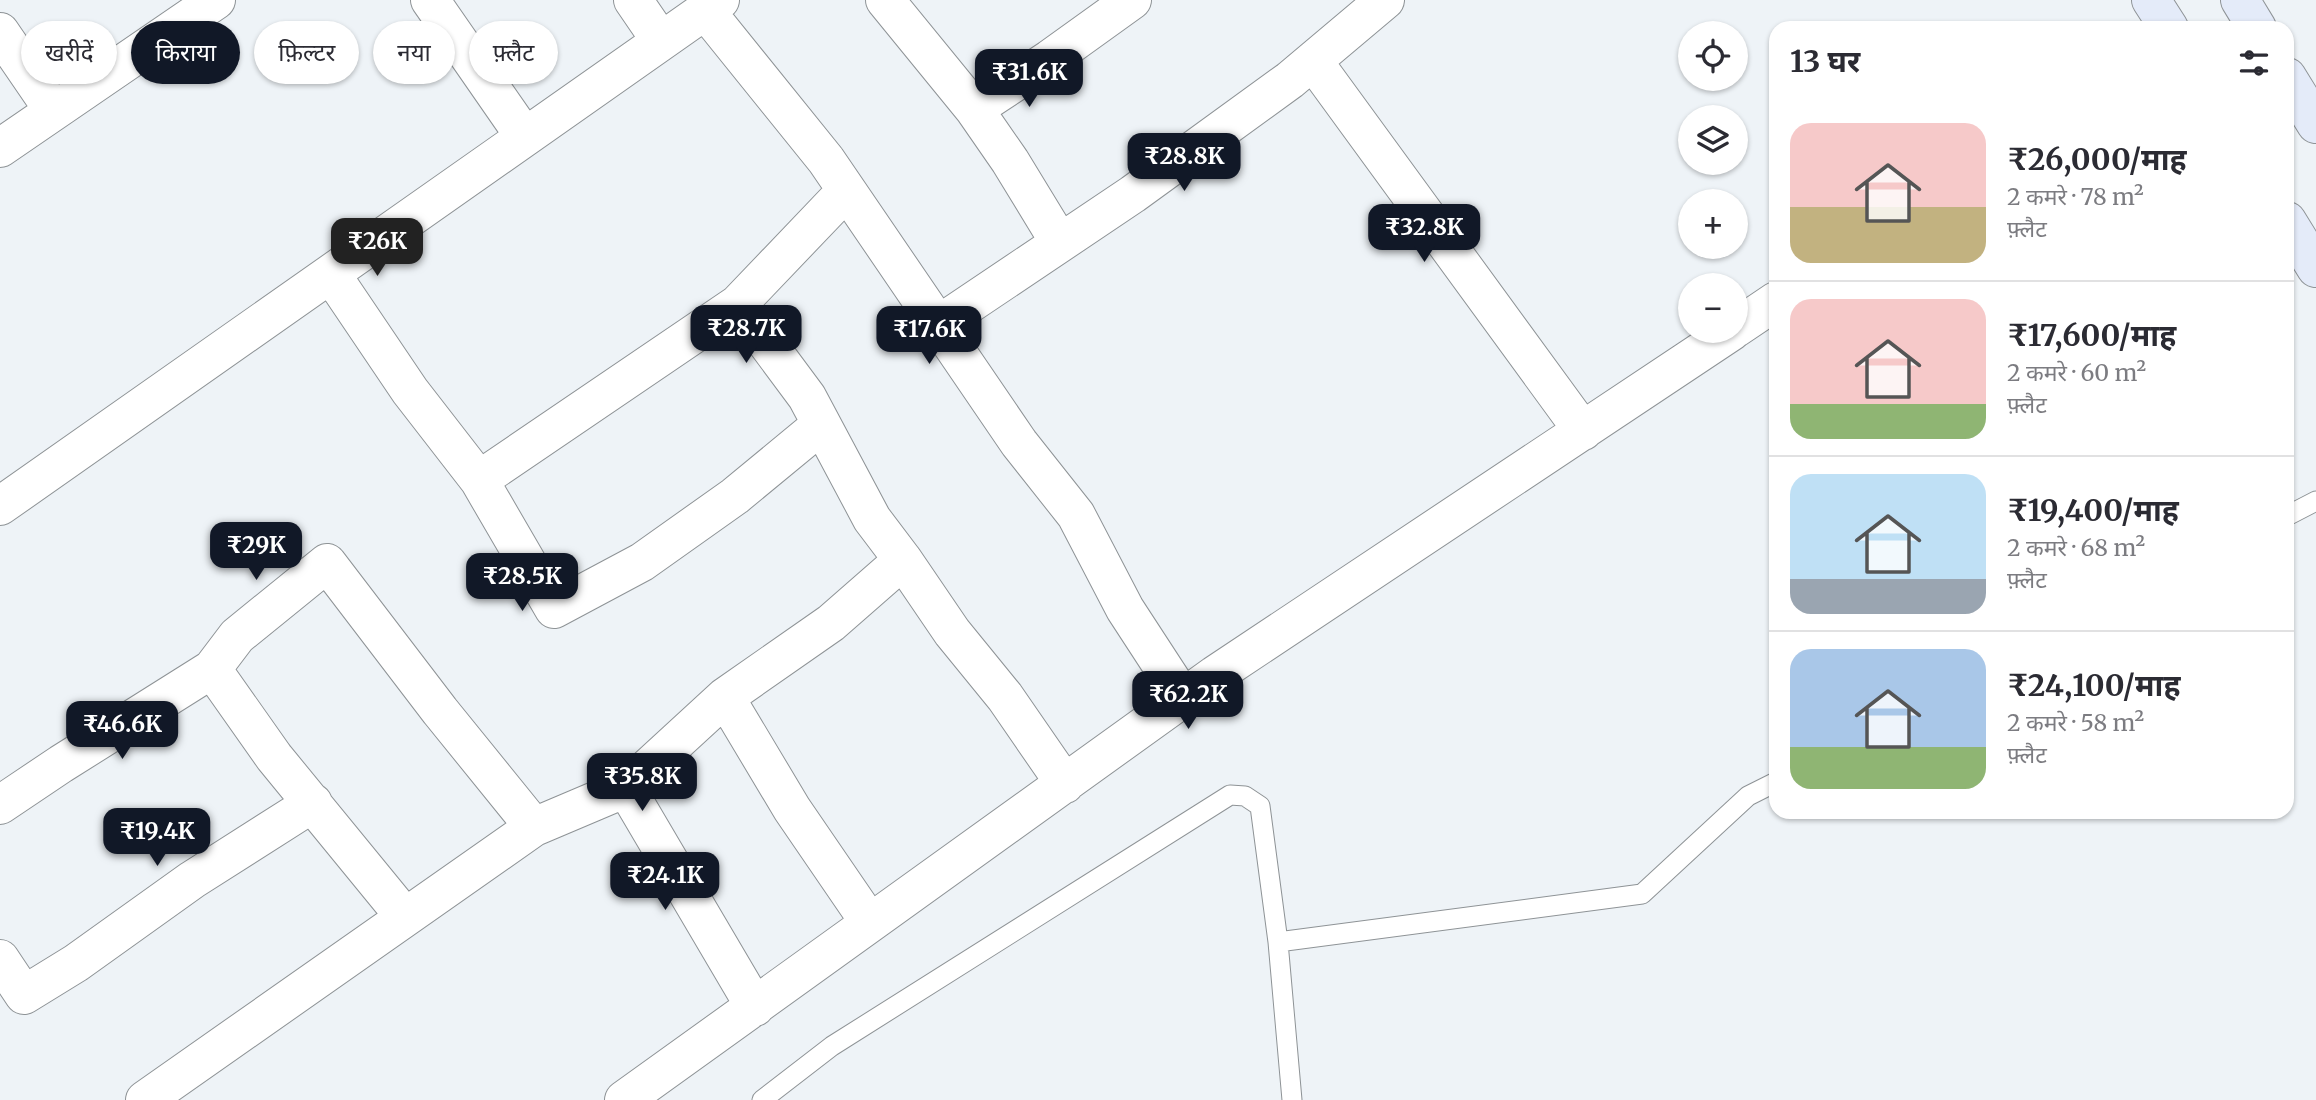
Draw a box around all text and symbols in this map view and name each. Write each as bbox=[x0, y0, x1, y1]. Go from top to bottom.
chip: खरीदें bbox=[21, 21, 117, 84]
chip: किराया bbox=[131, 21, 240, 84]
chip: फ़िल्टर bbox=[254, 21, 359, 84]
chip: नया bbox=[373, 21, 455, 84]
chip: फ़्लैट bbox=[469, 21, 558, 84]
map controls bbox=[1678, 21, 1748, 343]
button: locate bbox=[1678, 21, 1748, 91]
text: 13 घर bbox=[1790, 42, 1860, 80]
icon: filters bbox=[2235, 44, 2273, 82]
pin: ₹31.6K bbox=[972, 50, 1086, 109]
text: ₹31.6K bbox=[991, 57, 1067, 86]
button: layers bbox=[1678, 105, 1748, 175]
pin: ₹28.8K bbox=[1127, 134, 1241, 193]
text: ₹26,000/माह bbox=[2007, 140, 2186, 178]
text: ₹28.8K bbox=[1144, 141, 1224, 170]
icon: home bbox=[1846, 151, 1930, 235]
text: 2 कमरे · 78 m² bbox=[2007, 182, 2144, 211]
button: + bbox=[1678, 189, 1748, 259]
pin: ₹32.8K bbox=[1367, 204, 1481, 264]
text: ₹32.8K bbox=[1384, 212, 1464, 241]
text: फ़्लैट bbox=[2007, 214, 2047, 243]
pin: ₹26K bbox=[336, 218, 418, 278]
text: ₹26K bbox=[347, 226, 407, 255]
button: − bbox=[1678, 273, 1748, 343]
pin: ₹28.7K bbox=[689, 306, 803, 365]
pin: ₹17.6K bbox=[872, 306, 986, 366]
text: ₹28.7K bbox=[707, 313, 785, 342]
text: ₹17.6K bbox=[892, 314, 966, 343]
text: ₹17,600/माह bbox=[2007, 316, 2176, 354]
icon: home bbox=[1846, 327, 1930, 411]
text: 2 कमरे · 60 m² bbox=[2007, 358, 2146, 387]
text: फ़्लैट bbox=[2007, 390, 2047, 419]
text: ₹19,400/माह bbox=[2007, 491, 2179, 529]
icon: home bbox=[1846, 502, 1930, 586]
pin: ₹29K bbox=[215, 522, 297, 582]
text: ₹29K bbox=[226, 530, 286, 559]
text: 2 कमरे · 68 m² bbox=[2007, 533, 2145, 562]
pin: ₹28.5K bbox=[465, 554, 579, 613]
text: ₹28.5K bbox=[482, 561, 562, 590]
text: फ़्लैट bbox=[2007, 565, 2047, 594]
text: ₹24,100/माह bbox=[2007, 666, 2180, 704]
pin: ₹62.2K bbox=[1131, 672, 1245, 731]
icon: home bbox=[1846, 677, 1930, 761]
text: ₹62.2K bbox=[1148, 679, 1228, 708]
pin: ₹46.6K bbox=[65, 702, 179, 761]
text: 2 कमरे · 58 m² bbox=[2007, 708, 2144, 737]
text: ₹46.6K bbox=[82, 709, 162, 738]
text: फ़्लैट bbox=[2007, 740, 2047, 769]
pin: ₹35.8K bbox=[585, 754, 699, 813]
text: ₹35.8K bbox=[603, 761, 681, 790]
pin: ₹19.4K bbox=[100, 808, 214, 868]
text: ₹19.4K bbox=[119, 816, 195, 845]
pin: ₹24.1K bbox=[608, 852, 722, 912]
text: ₹24.1K bbox=[626, 860, 704, 889]

